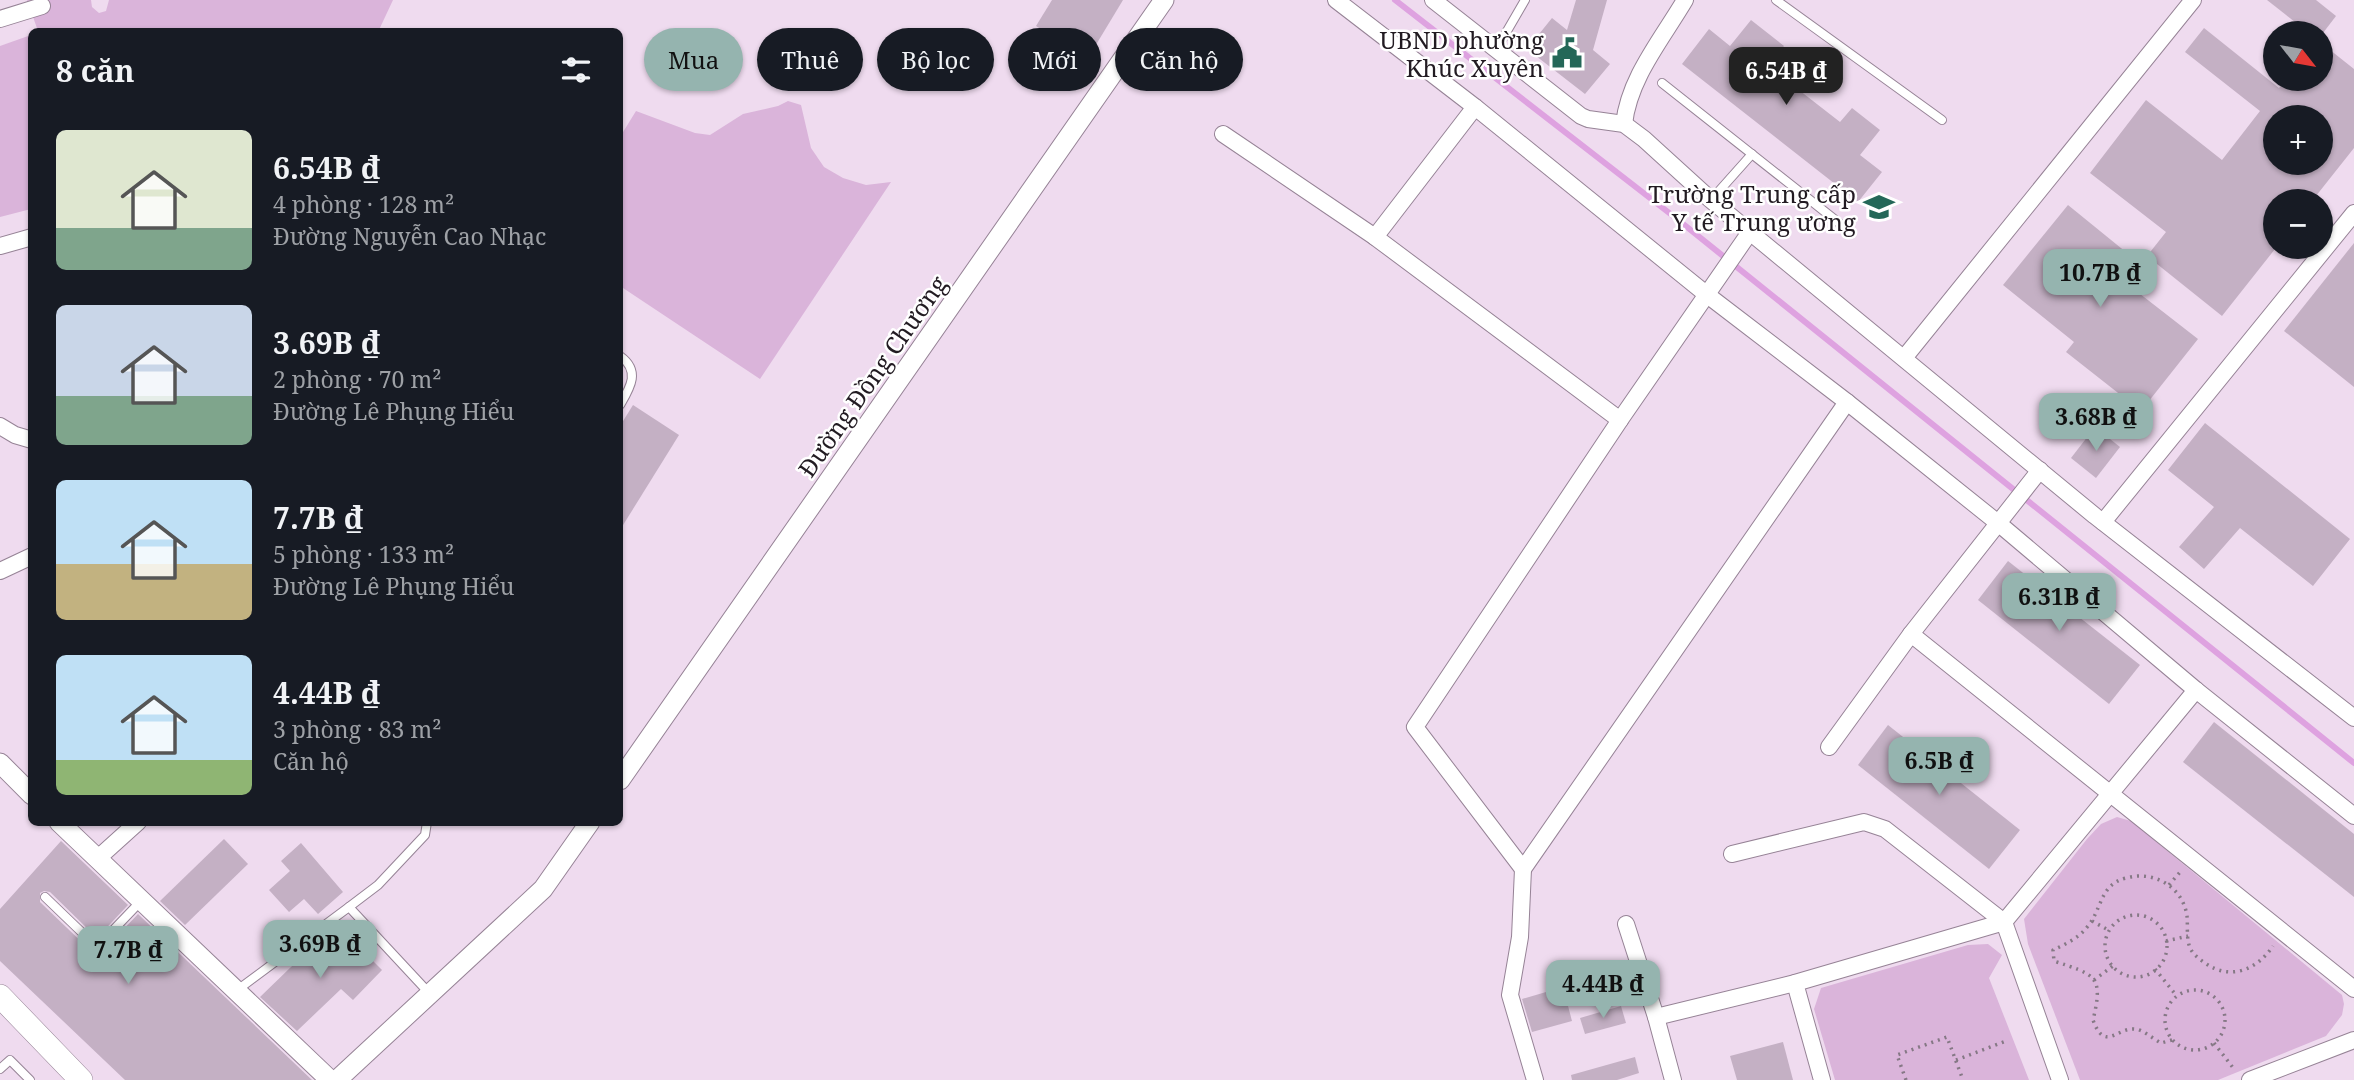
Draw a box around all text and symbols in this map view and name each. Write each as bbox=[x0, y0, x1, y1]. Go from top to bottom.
north arrow bbox=[2263, 21, 2333, 91]
map controls bbox=[2263, 21, 2333, 259]
place label: UBND phường Khúc Xuyên bbox=[1379, 23, 1544, 84]
chip: Mua bbox=[644, 28, 743, 91]
chip: Thuê bbox=[757, 28, 863, 91]
chip: Bộ lọc bbox=[877, 28, 994, 91]
chip: Mới bbox=[1008, 28, 1101, 91]
chip: Căn hộ bbox=[1115, 28, 1243, 91]
public building icon: UBND phường Khúc Xuyên bbox=[1550, 36, 1584, 70]
pin: 6.54B ₫ bbox=[1721, 48, 1851, 107]
text: 8 căn bbox=[56, 50, 135, 91]
icon: filters bbox=[557, 51, 595, 89]
text: 6.54B ₫ bbox=[1745, 54, 1827, 86]
button: + bbox=[2263, 105, 2333, 175]
text: 6.54B ₫ bbox=[273, 147, 380, 188]
icon: home bbox=[112, 158, 196, 242]
place label: Trường Trung cấp Y tế Trung ương bbox=[1648, 177, 1856, 238]
text: 4 phòng · 128 m² bbox=[273, 188, 454, 220]
button: − bbox=[2263, 189, 2333, 259]
school or university icon: Trường Trung cấp Y tế Trung ương bbox=[1862, 190, 1896, 224]
text: Đường Nguyễn Cao Nhạc bbox=[273, 220, 546, 252]
pin: 10.7B ₫ bbox=[2035, 250, 2165, 309]
text: 10.7B ₫ bbox=[2059, 256, 2141, 288]
street label: Đường Đồng Chương bbox=[790, 269, 954, 483]
text: 3.69B ₫ bbox=[273, 322, 380, 363]
icon: home bbox=[112, 333, 196, 417]
text: 2 phòng · 70 m² bbox=[273, 363, 441, 395]
pin: 3.68B ₫ bbox=[2031, 393, 2161, 453]
text: Đường Lê Phụng Hiểu bbox=[273, 395, 514, 427]
text: 3.68B ₫ bbox=[2055, 400, 2137, 432]
text: 7.7B ₫ bbox=[273, 497, 363, 538]
icon: home bbox=[112, 508, 196, 592]
text: 5 phòng · 133 m² bbox=[273, 538, 454, 570]
text: Đường Lê Phụng Hiểu bbox=[273, 570, 514, 602]
pin: 6.31B ₫ bbox=[1994, 574, 2124, 633]
text: 6.31B ₫ bbox=[2018, 580, 2100, 612]
text: 4.44B ₫ bbox=[273, 672, 380, 713]
icon: home bbox=[112, 683, 196, 767]
text: 3 phòng · 83 m² bbox=[273, 713, 441, 745]
pin: 6.5B ₫ bbox=[1882, 738, 1996, 797]
text: 6.5B ₫ bbox=[1904, 744, 1974, 776]
text: Căn hộ bbox=[273, 745, 349, 777]
pin: 3.69B ₫ bbox=[255, 920, 385, 980]
pin: 7.7B ₫ bbox=[71, 926, 185, 986]
text: 3.69B ₫ bbox=[279, 927, 361, 959]
text: 7.7B ₫ bbox=[93, 933, 163, 965]
pin: 4.44B ₫ bbox=[1538, 960, 1668, 1020]
text: 4.44B ₫ bbox=[1562, 967, 1644, 999]

